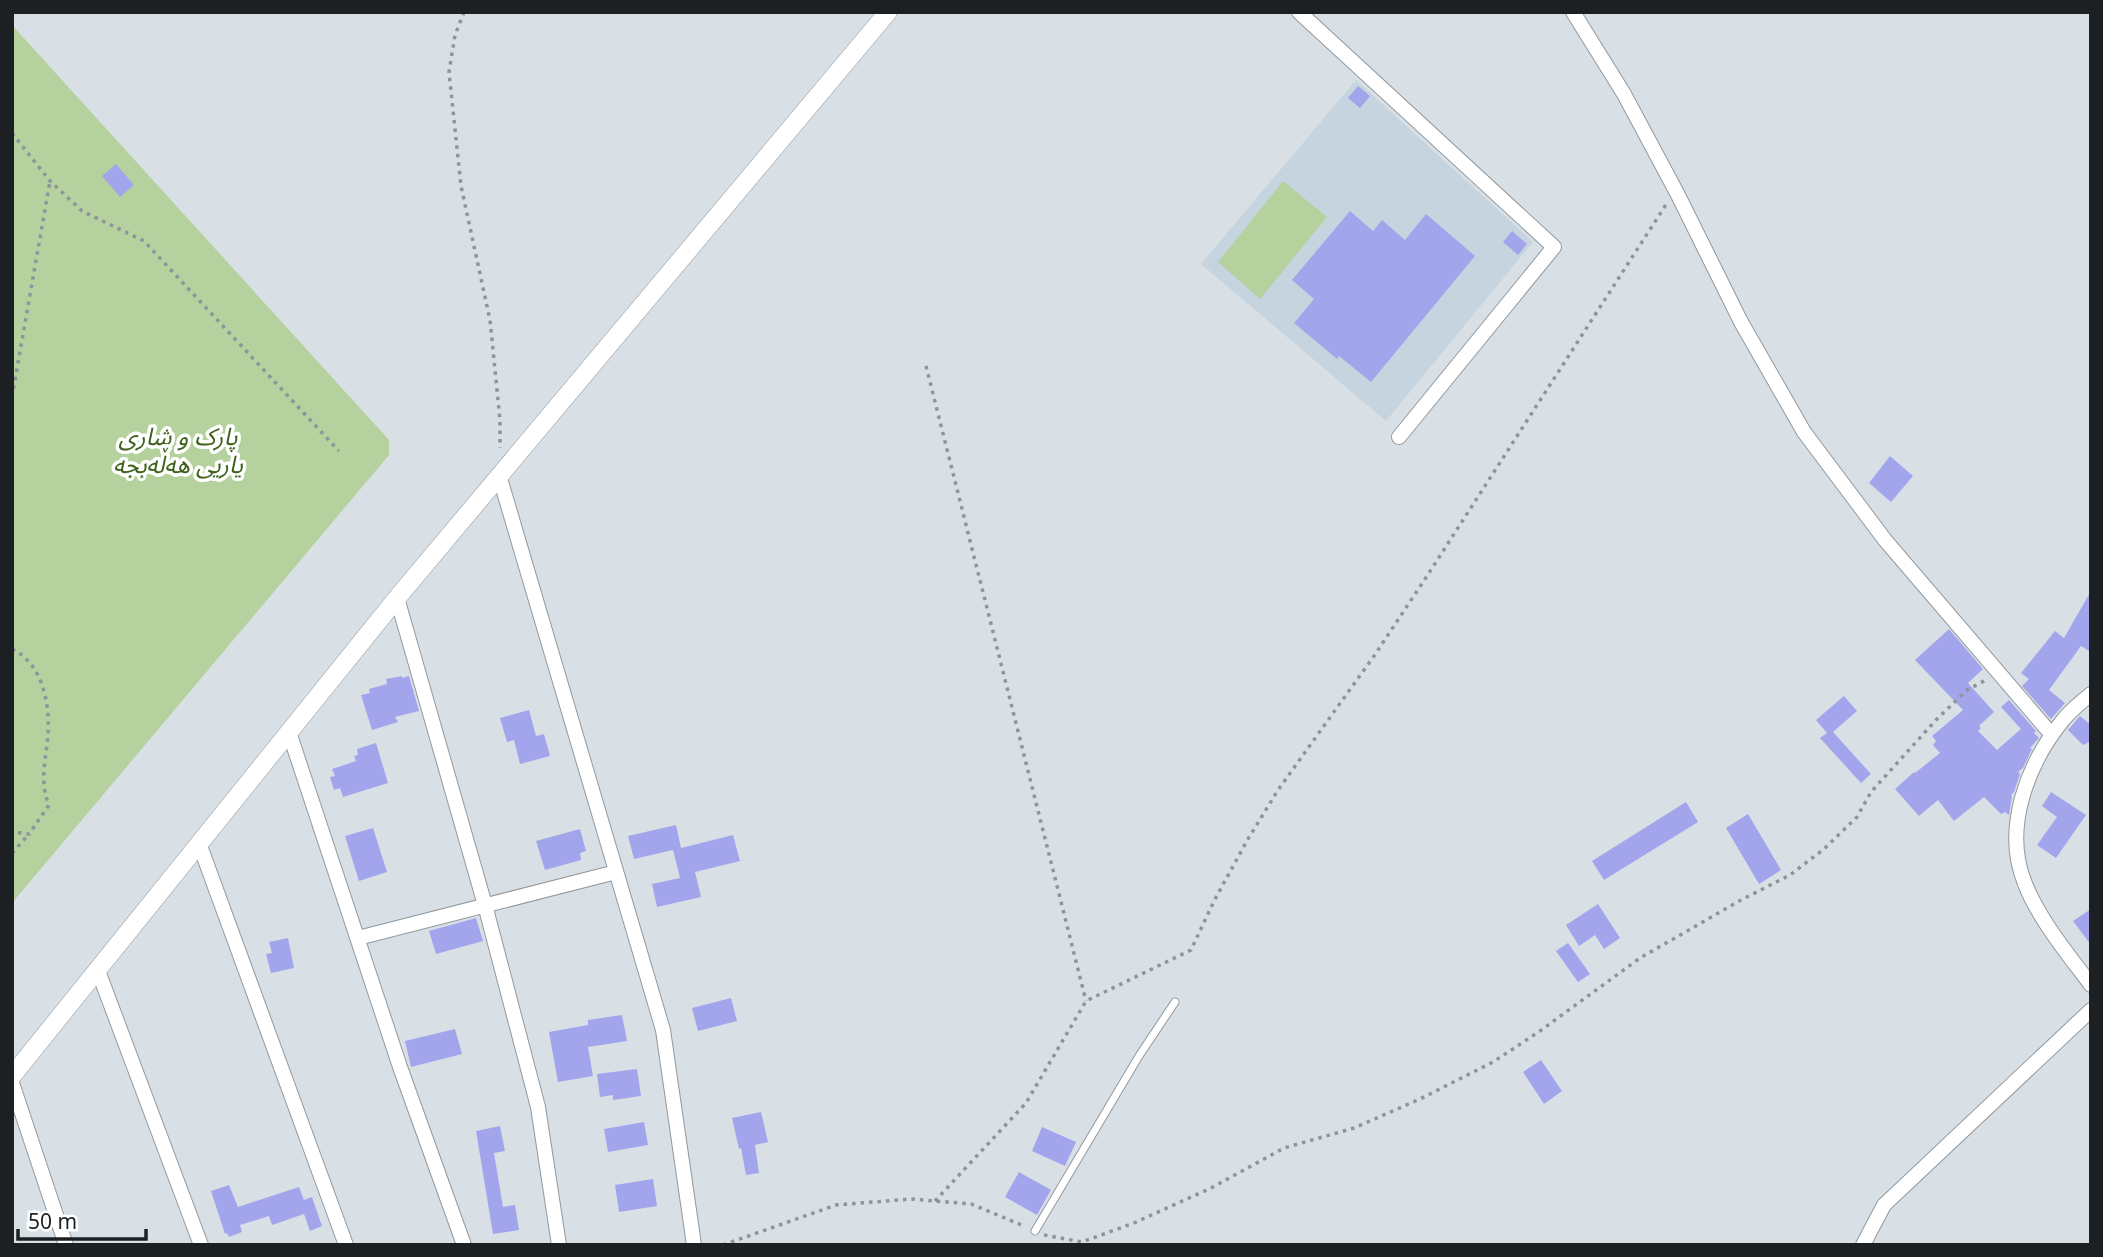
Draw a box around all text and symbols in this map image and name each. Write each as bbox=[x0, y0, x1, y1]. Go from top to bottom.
park label: پارک و شاری یاریی ھەڵەبجە bbox=[113, 412, 244, 491]
scale bar bbox=[18, 1198, 145, 1242]
text: 50 m bbox=[28, 1200, 77, 1244]

